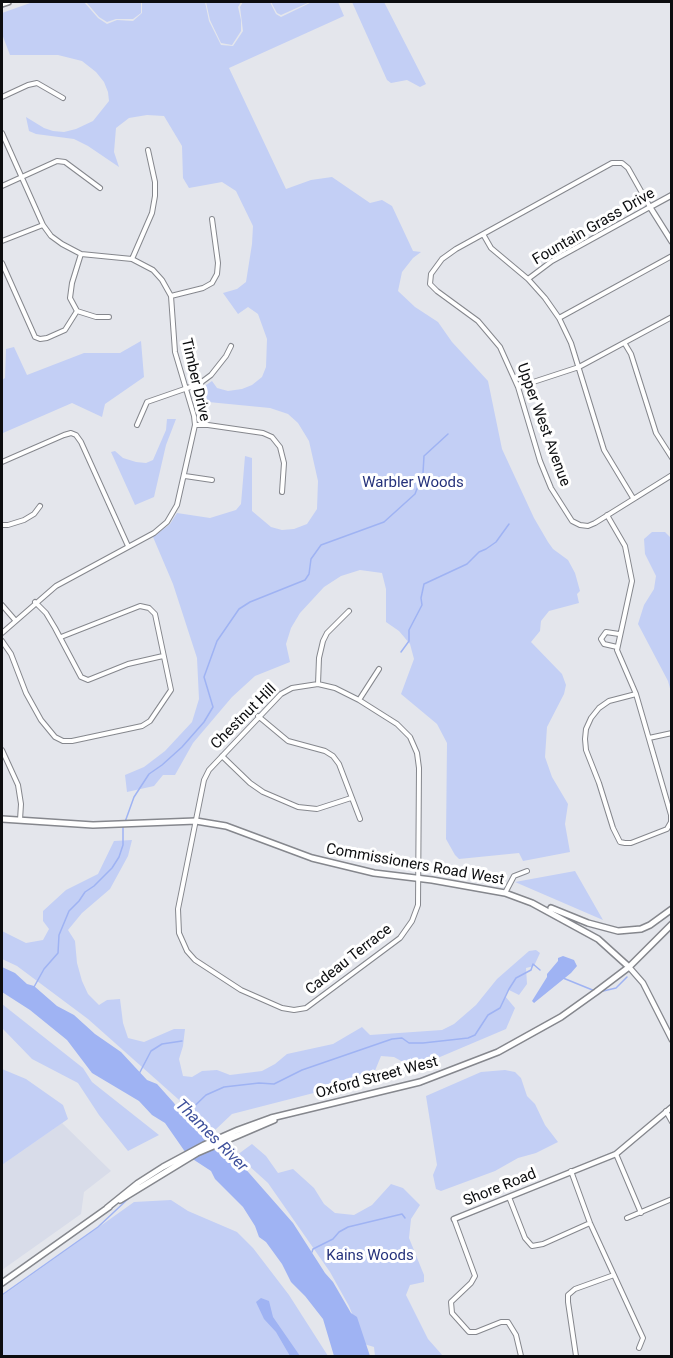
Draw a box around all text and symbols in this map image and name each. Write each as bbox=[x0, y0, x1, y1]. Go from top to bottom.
street label: Fountain Grass Drive bbox=[530, 185, 658, 269]
street label: Timber Drive bbox=[177, 337, 213, 423]
street label: Upper West Avenue bbox=[512, 361, 574, 489]
park label: Warbler Woods bbox=[362, 474, 464, 492]
street label: Chestnut Hill bbox=[207, 680, 281, 754]
street label: Commissioners Road West bbox=[325, 840, 505, 890]
street label: Cadeau Terrace bbox=[302, 921, 396, 999]
street label: Oxford Street West bbox=[314, 1053, 440, 1103]
water label: Thames River bbox=[171, 1096, 251, 1176]
street label: Shore Road bbox=[461, 1165, 539, 1211]
park label: Kains Woods bbox=[326, 1247, 414, 1265]

